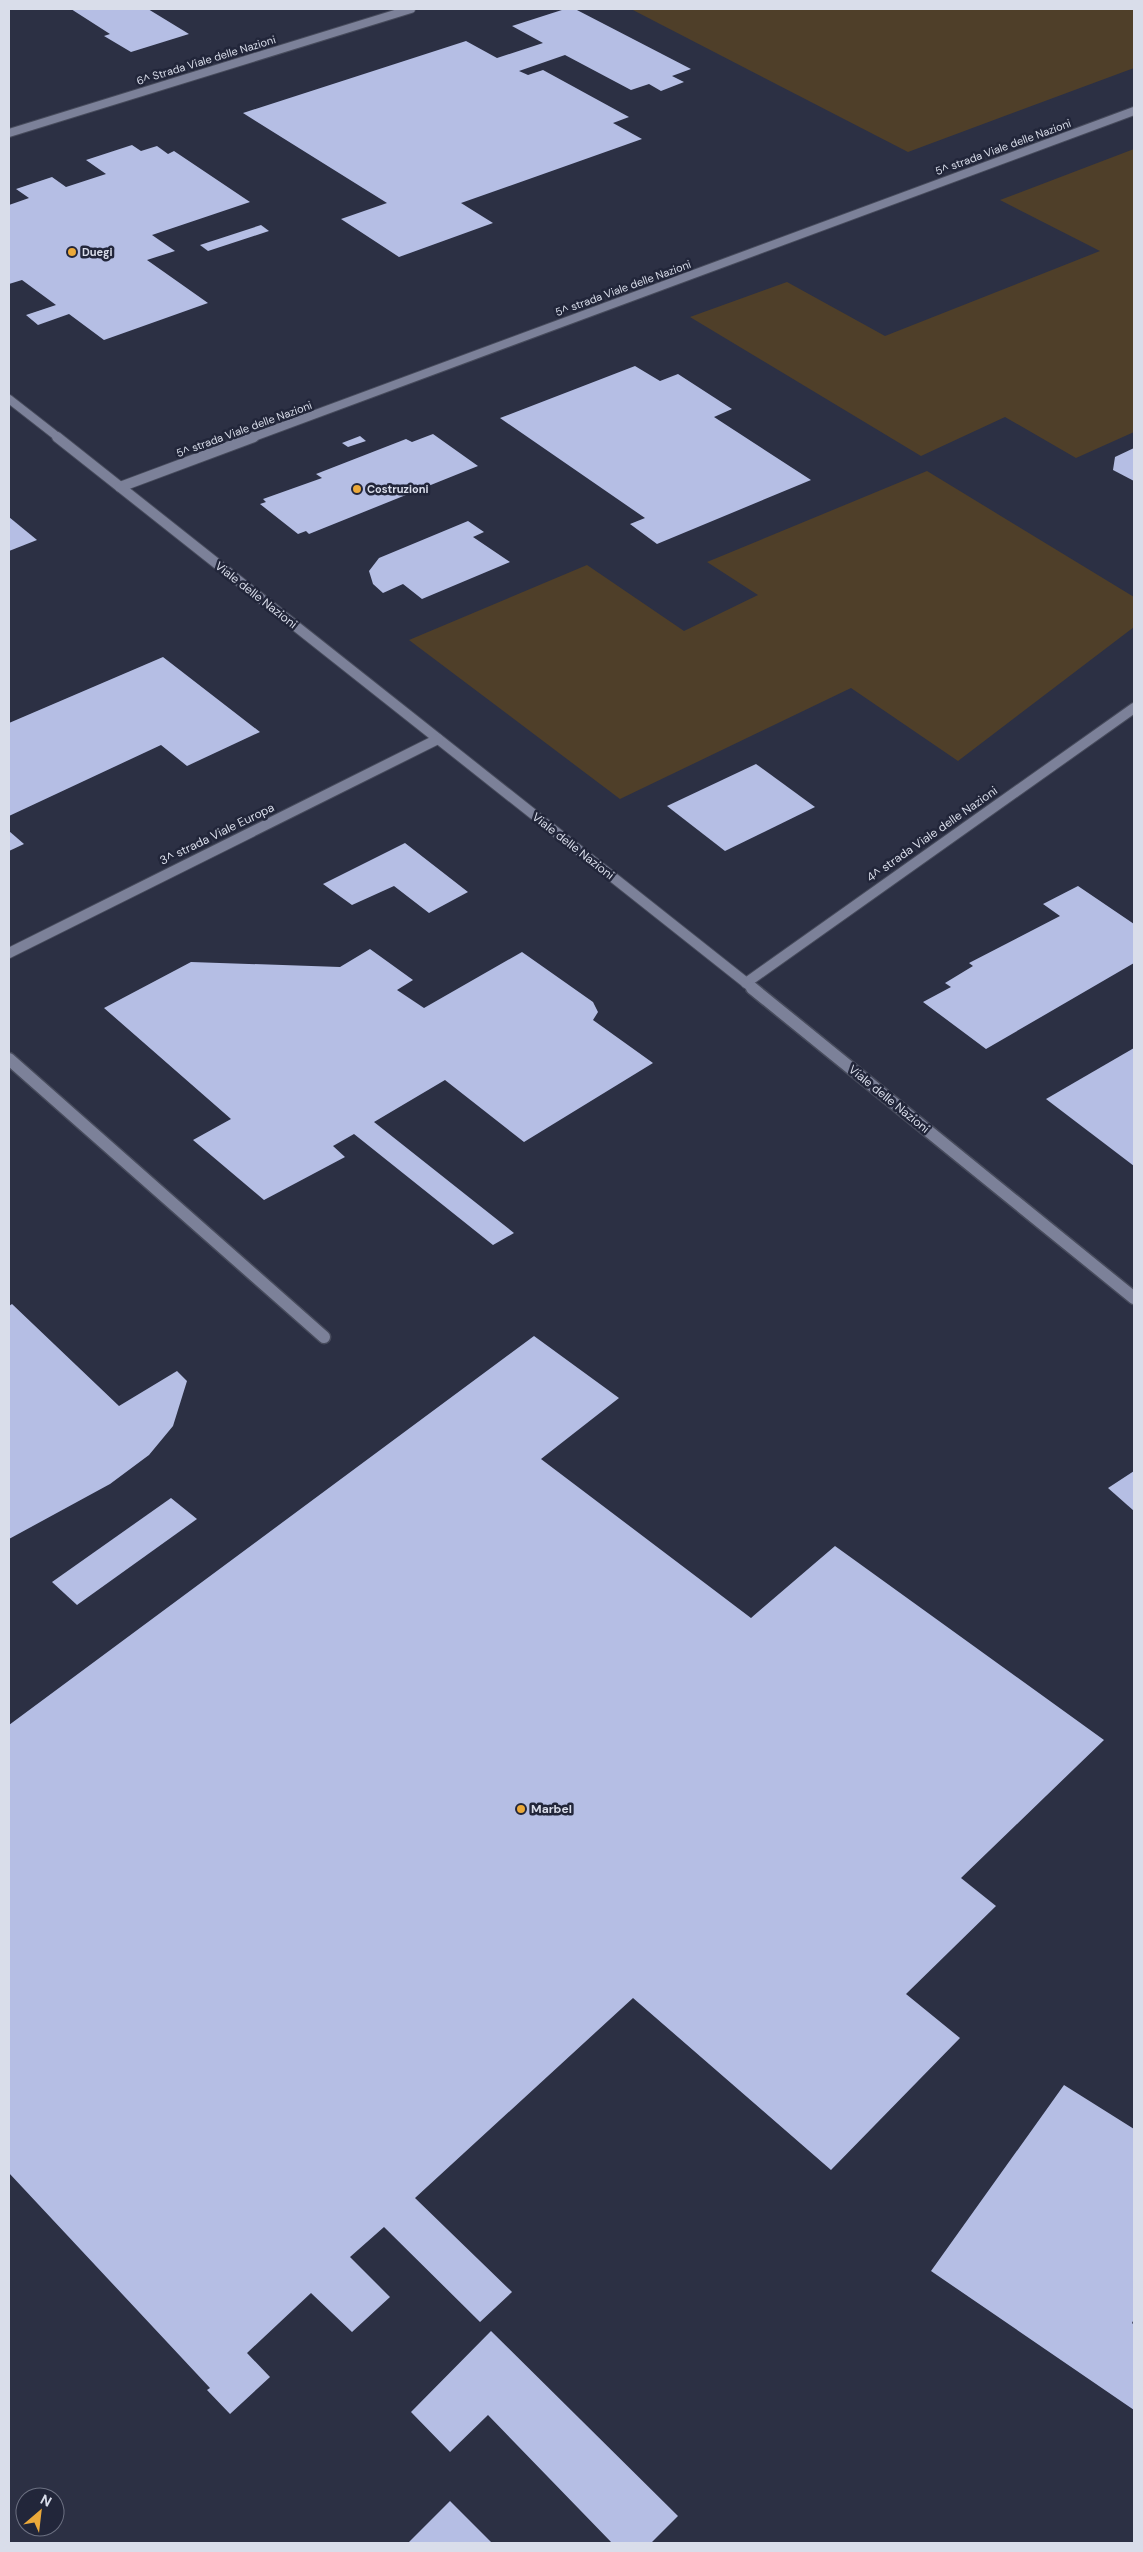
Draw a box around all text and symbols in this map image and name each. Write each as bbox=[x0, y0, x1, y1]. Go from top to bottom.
street label: 6^ Strada Viale delle Nazioni bbox=[135, 32, 277, 88]
street label: 5^ strada Viale delle Nazioni bbox=[933, 116, 1073, 178]
place label: Duegi bbox=[82, 245, 113, 259]
marker: Duegi bbox=[66, 246, 78, 258]
street label: 5^ strada Viale delle Nazioni bbox=[553, 257, 693, 319]
street label: 5^ strada Viale delle Nazioni bbox=[174, 398, 314, 460]
place label: Costruzioni bbox=[367, 482, 428, 496]
marker: Costruzioni bbox=[351, 483, 363, 495]
street label: Viale delle Nazioni bbox=[212, 558, 300, 632]
street label: 4^ strada Viale delle Nazioni bbox=[863, 782, 1001, 885]
street label: 3^ strada Viale Europa bbox=[157, 799, 277, 869]
street label: Viale delle Nazioni bbox=[529, 809, 617, 883]
street label: Viale delle Nazioni bbox=[845, 1061, 933, 1137]
place label: Marbel bbox=[531, 1801, 572, 1817]
marker: Marbel bbox=[515, 1803, 527, 1815]
north arrow bbox=[15, 2487, 65, 2537]
text: N bbox=[37, 2490, 55, 2511]

